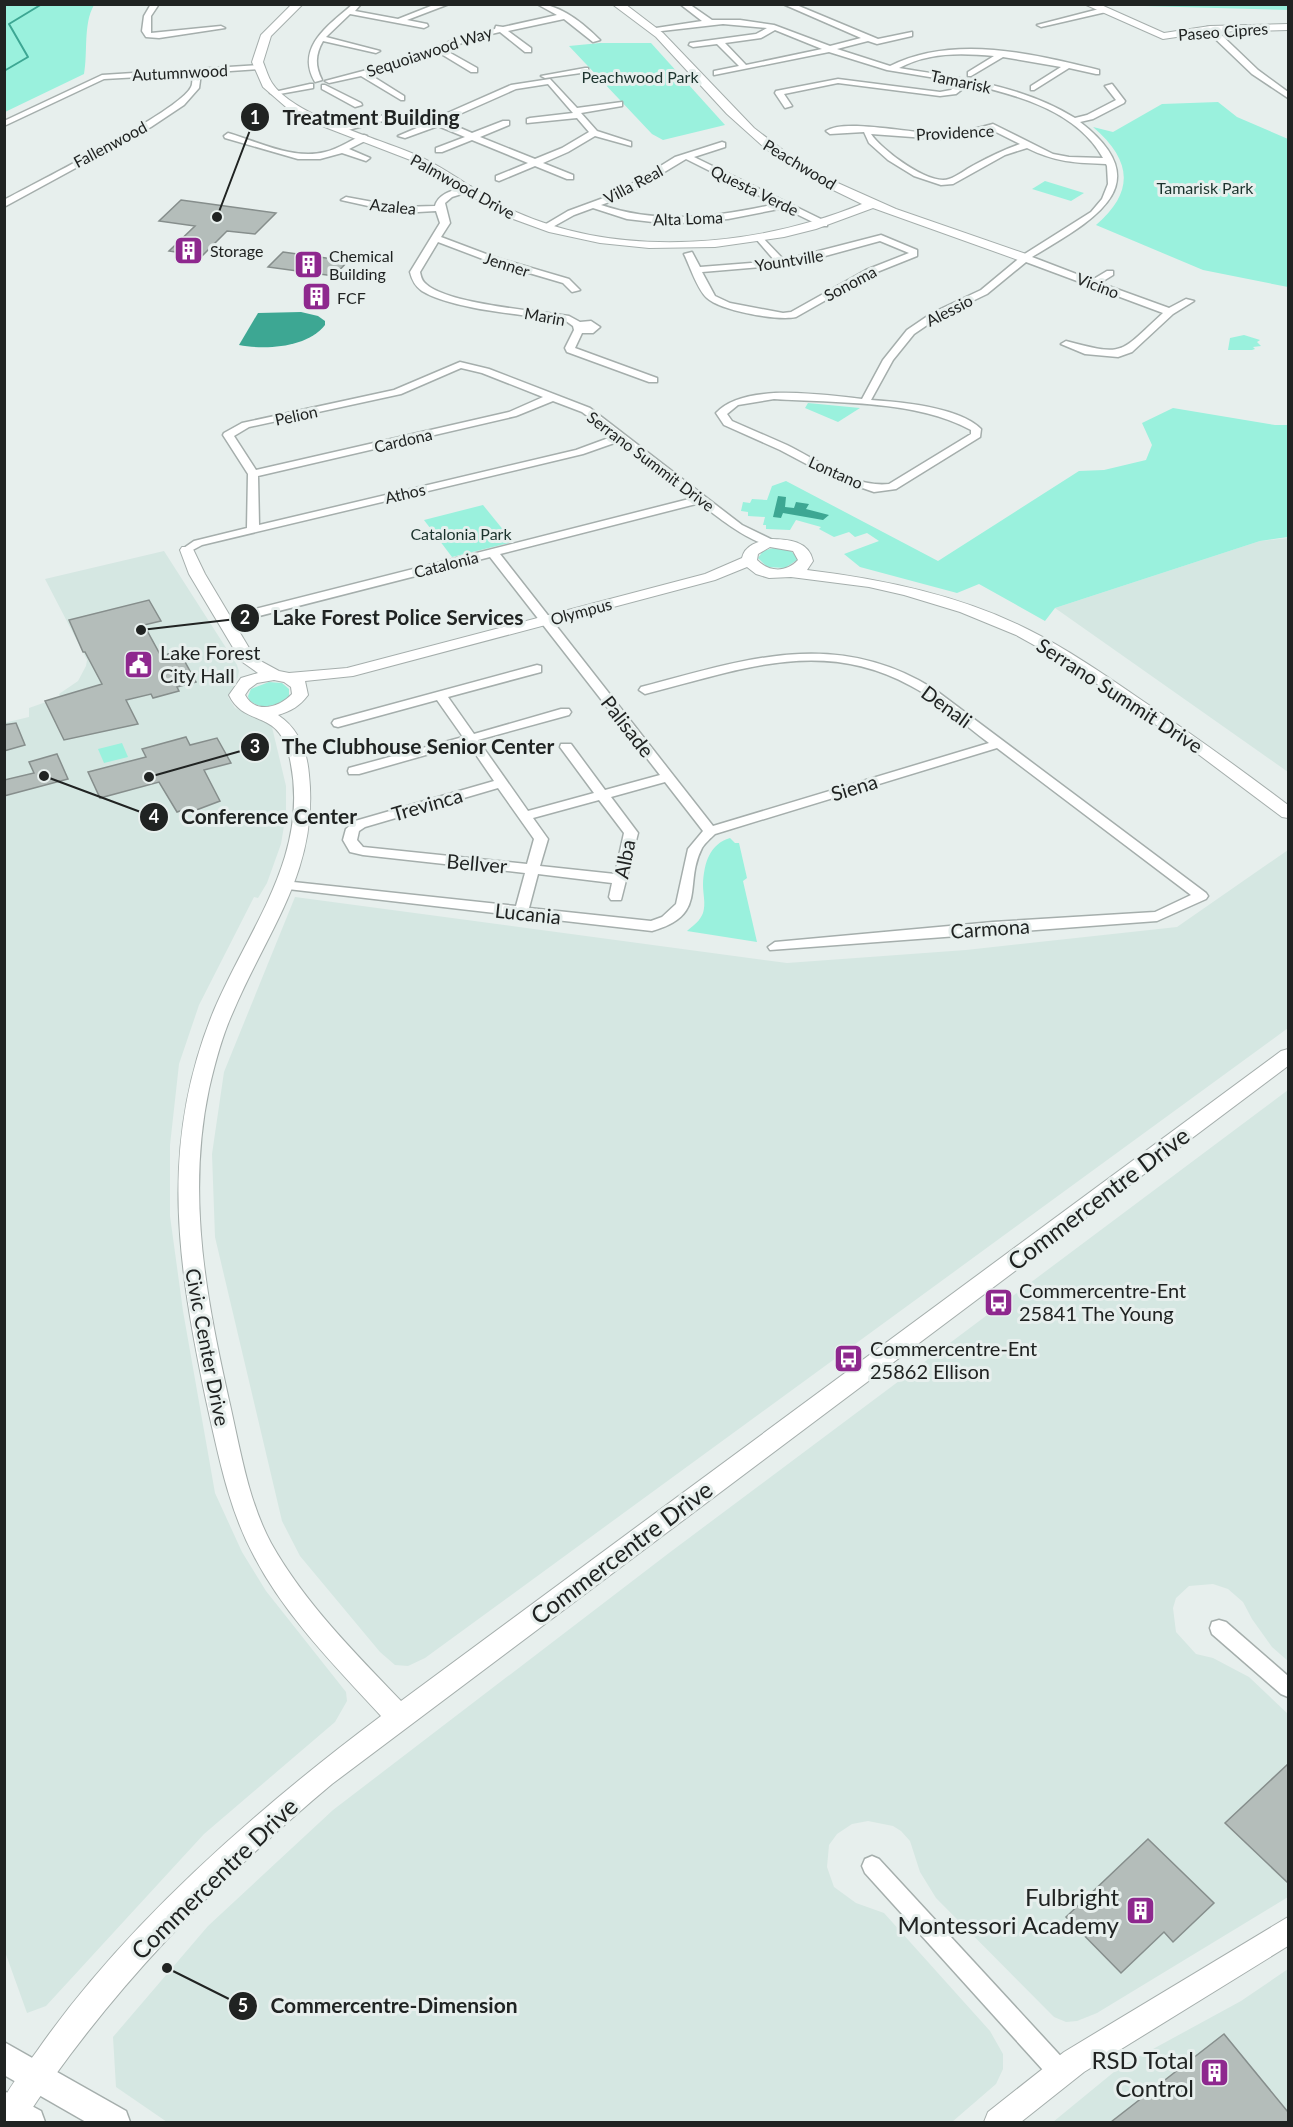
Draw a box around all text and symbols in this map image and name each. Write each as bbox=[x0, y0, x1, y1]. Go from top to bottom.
street label: Paseo Cipres bbox=[1177, 18, 1269, 44]
street label: Sequoiawood Way bbox=[364, 22, 495, 80]
street label: Autumnwood bbox=[132, 60, 228, 84]
street label: Tamarisk bbox=[929, 65, 994, 97]
park label: Peachwood Park bbox=[581, 67, 699, 86]
callout: Treatment Building bbox=[240, 98, 472, 137]
text: Treatment Building bbox=[282, 104, 460, 129]
text: 1 bbox=[250, 106, 260, 128]
street label: Fallenwood bbox=[70, 117, 150, 171]
street label: Providence bbox=[915, 120, 995, 144]
street label: Peachwood bbox=[760, 135, 840, 193]
street label: Palmwood Drive bbox=[408, 150, 518, 222]
street label: Villa Real bbox=[600, 161, 666, 207]
street label: Questa Verde bbox=[708, 161, 802, 219]
park label: Tamarisk Park bbox=[1157, 178, 1254, 197]
street label: Azalea bbox=[369, 194, 417, 218]
street label: Alta Loma bbox=[653, 207, 723, 229]
building icon: Storage bbox=[173, 234, 205, 266]
place label: Storage bbox=[210, 241, 263, 260]
street label: Yountville bbox=[754, 245, 824, 275]
place label: Chemical Building bbox=[329, 246, 393, 283]
building icon: Chemical Building bbox=[292, 248, 324, 280]
street label: Jenner bbox=[482, 248, 532, 280]
street label: Sonoma bbox=[820, 261, 880, 305]
street label: Vicino bbox=[1074, 268, 1122, 302]
building icon: FCF bbox=[300, 281, 332, 313]
place label: FCF bbox=[337, 288, 366, 307]
street label: Alessio bbox=[923, 290, 975, 330]
street label: Marin bbox=[523, 303, 567, 329]
street label: Pelion bbox=[273, 401, 319, 429]
street label: Serrano Summit Drive bbox=[584, 407, 718, 515]
street label: Cardona bbox=[372, 424, 434, 456]
street label: Lontano bbox=[806, 452, 866, 492]
street label: Athos bbox=[383, 479, 427, 507]
park label: Catalonia Park bbox=[410, 524, 512, 543]
street label: Catalonia bbox=[412, 547, 480, 581]
street label: Olympus bbox=[548, 594, 614, 628]
callout: Lake Forest Police Services bbox=[230, 599, 535, 638]
text: Lake Forest Police Services bbox=[272, 604, 524, 629]
text: 2 bbox=[240, 606, 250, 628]
street label: Serrano Summit Drive bbox=[1033, 632, 1207, 758]
place label: Lake Forest City Hall bbox=[160, 640, 261, 687]
public building icon: Lake Forest City Hall bbox=[123, 648, 155, 680]
street label: Denali bbox=[917, 680, 977, 732]
street label: Palisade bbox=[597, 690, 659, 762]
callout: The Clubhouse Senior Center bbox=[240, 727, 567, 766]
text: The Clubhouse Senior Center bbox=[282, 733, 554, 758]
text: 3 bbox=[250, 735, 260, 757]
street label: Siena bbox=[828, 769, 880, 805]
street label: Trevinca bbox=[389, 782, 465, 826]
callout: Conference Center bbox=[139, 797, 369, 836]
text: Conference Center bbox=[181, 803, 357, 828]
text: 4 bbox=[149, 805, 159, 827]
street label: Alba bbox=[608, 837, 640, 881]
street label: Bellver bbox=[446, 848, 509, 878]
street label: Lucania bbox=[494, 898, 562, 928]
street label: Carmona bbox=[950, 913, 1030, 943]
street label: Commercentre Drive bbox=[1001, 1120, 1195, 1276]
street label: Civic Center Drive bbox=[181, 1266, 235, 1428]
place label: Commercentre-Ent 25841 The Young bbox=[1019, 1278, 1186, 1325]
bus stop icon: Commercentre-Ent 25841 The Young bbox=[982, 1286, 1014, 1318]
place label: Commercentre-Ent 25862 Ellison bbox=[870, 1336, 1037, 1383]
bus stop icon: Commercentre-Ent 25862 Ellison bbox=[833, 1343, 865, 1375]
street label: Commercentre Drive bbox=[524, 1474, 718, 1630]
street label: Commercentre Drive bbox=[125, 1791, 303, 1965]
place label: Fulbright Montessori Academy bbox=[898, 1882, 1120, 1939]
building icon: Fulbright Montessori Academy bbox=[1124, 1894, 1156, 1926]
callout: Commercentre-Dimension bbox=[228, 1987, 529, 2026]
text: Commercentre-Dimension bbox=[270, 1992, 518, 2017]
text: 5 bbox=[238, 1994, 248, 2016]
place label: RSD Total Control bbox=[1091, 2045, 1194, 2102]
building icon: RSD Total Control bbox=[1199, 2057, 1231, 2089]

